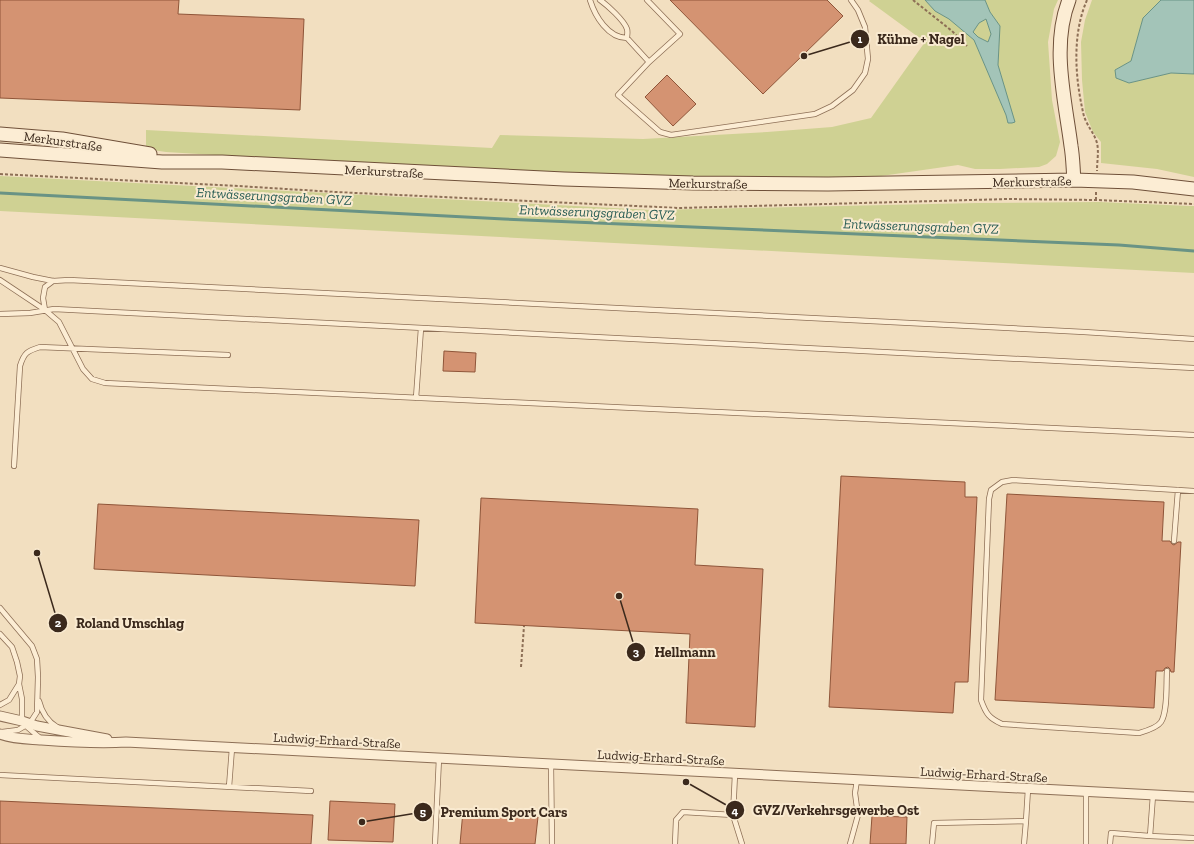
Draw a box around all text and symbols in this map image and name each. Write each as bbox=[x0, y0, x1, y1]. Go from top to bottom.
callout: Kühne + Nagel bbox=[850, 26, 973, 52]
text: Kühne + Nagel bbox=[877, 31, 965, 48]
text: 1 bbox=[858, 32, 863, 46]
street label: Merkurstraße bbox=[23, 129, 103, 154]
street label: Merkurstraße bbox=[344, 162, 424, 181]
street label: Merkurstraße bbox=[992, 173, 1072, 190]
street label: Merkurstraße bbox=[668, 175, 748, 192]
water label: Entwässerungsgraben GVZ bbox=[196, 184, 352, 209]
water label: Entwässerungsgraben GVZ bbox=[519, 201, 675, 224]
water label: Entwässerungsgraben GVZ bbox=[843, 215, 999, 238]
callout: Roland Umschlag bbox=[48, 610, 192, 636]
text: Roland Umschlag bbox=[76, 615, 184, 632]
text: 2 bbox=[55, 616, 62, 630]
callout: Hellmann bbox=[626, 639, 723, 665]
text: Hellmann bbox=[654, 644, 716, 661]
text: 3 bbox=[633, 645, 640, 659]
street label: Ludwig-Erhard-Straße bbox=[273, 730, 401, 751]
street label: Ludwig-Erhard-Straße bbox=[597, 747, 725, 768]
street label: Ludwig-Erhard-Straße bbox=[920, 764, 1048, 785]
callout: GVZ/Verkehrsgewerbe Ost bbox=[725, 797, 927, 823]
callout: Premium Sport Cars bbox=[413, 799, 576, 825]
text: GVZ/Verkehrsgewerbe Ost bbox=[753, 802, 919, 819]
text: Premium Sport Cars bbox=[440, 804, 568, 821]
text: 4 bbox=[732, 804, 739, 818]
text: 5 bbox=[420, 805, 426, 819]

